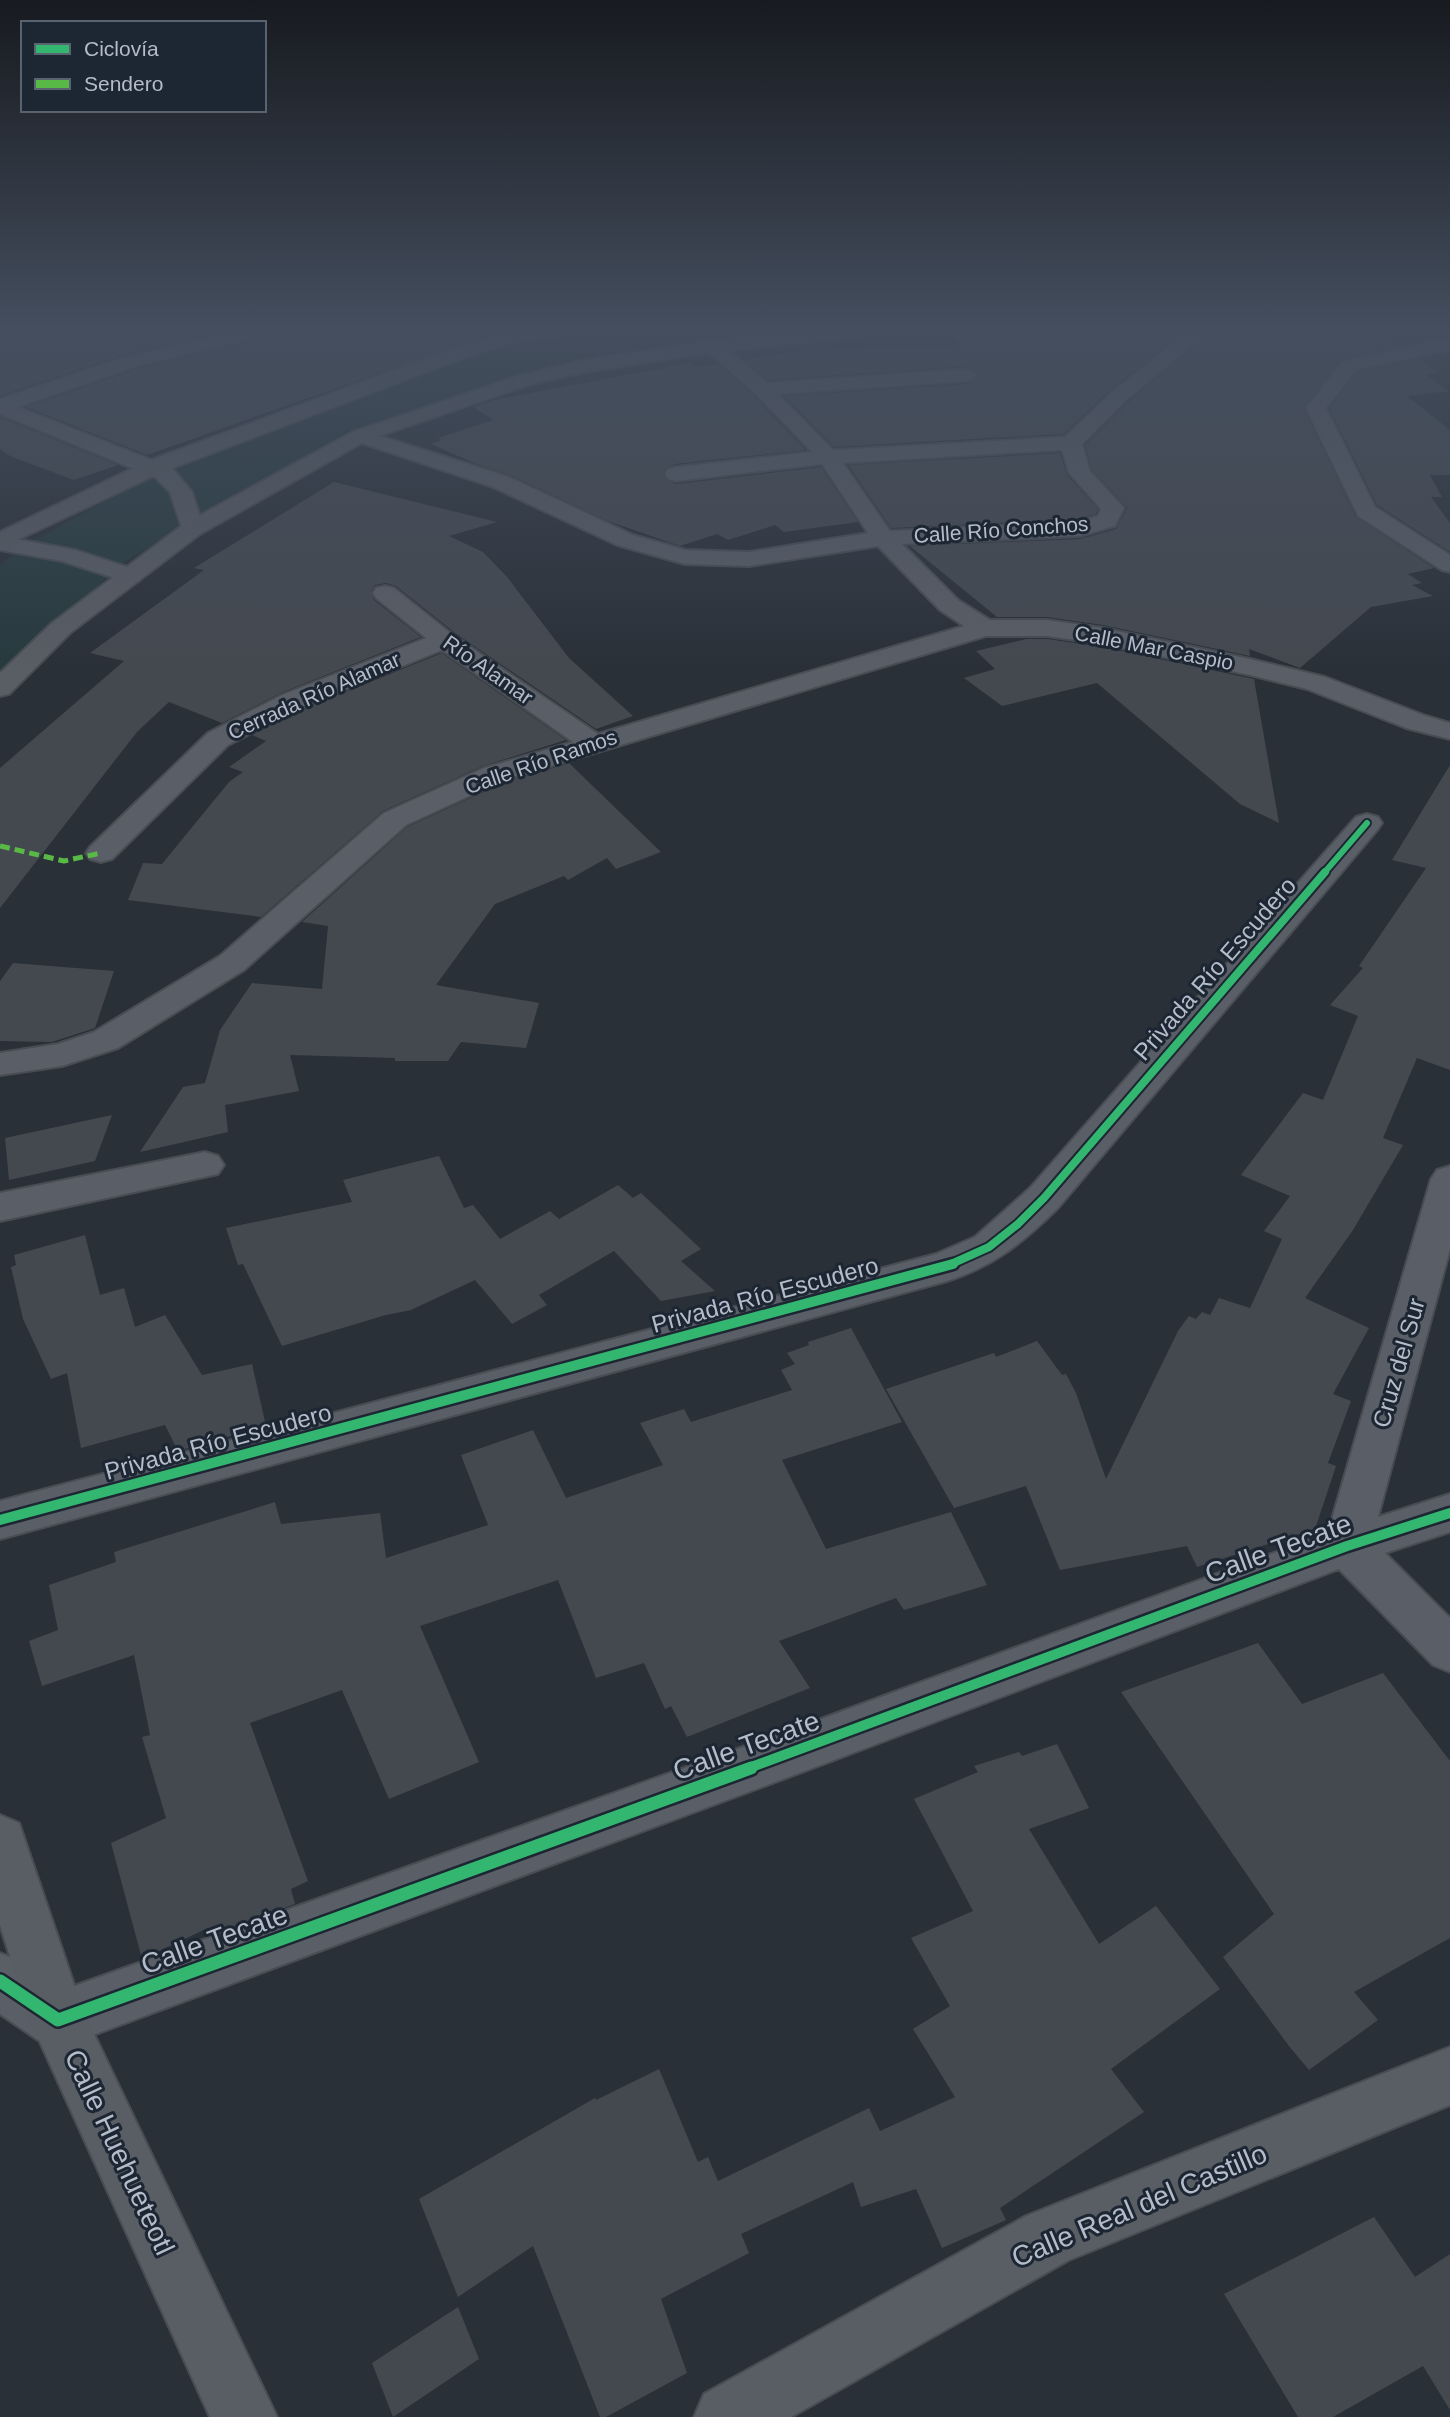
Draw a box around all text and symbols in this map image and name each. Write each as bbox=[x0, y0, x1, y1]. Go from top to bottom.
legend bbox=[21, 21, 266, 112]
text: Ciclovía bbox=[84, 37, 159, 60]
text: Sendero bbox=[84, 72, 163, 95]
street label: Calle Río Conchos bbox=[913, 512, 1089, 547]
street label: Calle Mar Caspio bbox=[1073, 621, 1235, 674]
street label: Río Alamar bbox=[439, 630, 537, 709]
street label: Cerrada Río Alamar bbox=[224, 647, 403, 744]
street label: Calle Río Ramos bbox=[462, 725, 620, 798]
street label: Privada Río Escudero bbox=[1128, 872, 1301, 1066]
street label: Privada Río Escudero bbox=[649, 1251, 881, 1338]
street label: Cruz del Sur bbox=[1367, 1295, 1430, 1431]
street label: Privada Río Escudero bbox=[102, 1398, 334, 1485]
street label: Calle Tecate bbox=[1201, 1508, 1356, 1589]
street label: Calle Tecate bbox=[669, 1705, 824, 1786]
street label: Calle Tecate bbox=[137, 1899, 292, 1980]
street label: Calle Huehueteotl bbox=[58, 2045, 181, 2260]
street label: Calle Real del Castillo bbox=[1007, 2138, 1271, 2273]

